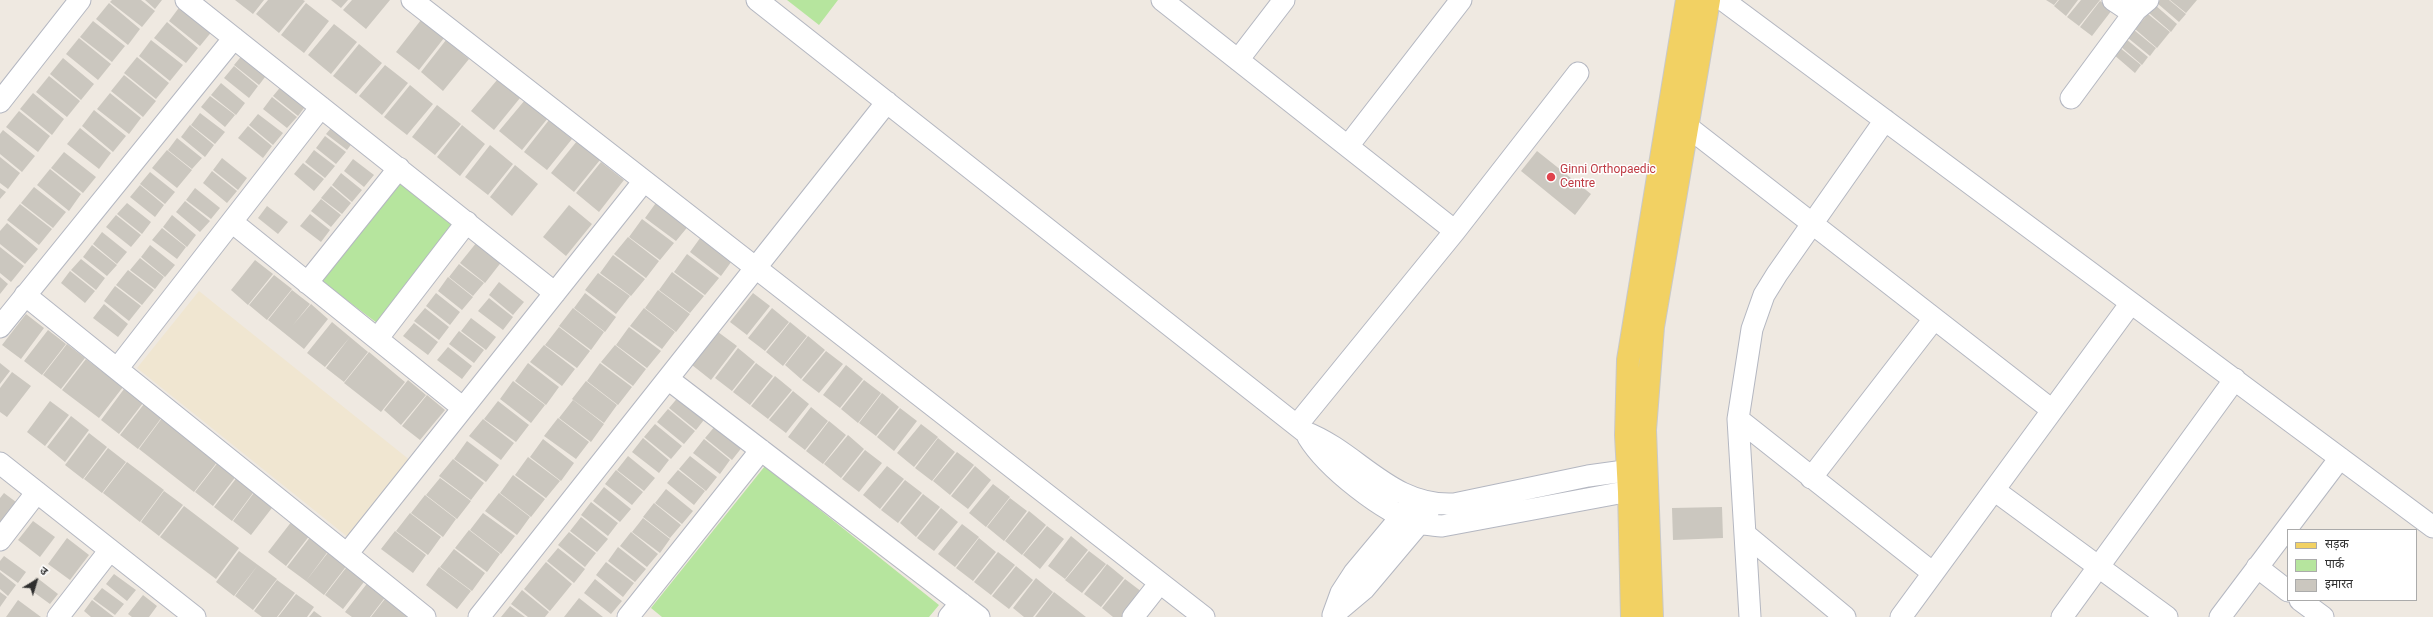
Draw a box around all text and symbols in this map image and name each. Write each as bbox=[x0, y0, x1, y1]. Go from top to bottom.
place label: Ginni Orthopaedic Centre bbox=[1560, 163, 1656, 191]
marker: Ginni Orthopaedic Centre bbox=[1545, 171, 1557, 183]
legend bbox=[2287, 529, 2417, 601]
text: सड़क bbox=[2325, 537, 2349, 551]
text: पार्क bbox=[2325, 557, 2344, 571]
north arrow bbox=[16, 561, 56, 601]
text: उ bbox=[37, 564, 50, 578]
text: इमारत bbox=[2325, 577, 2353, 591]

